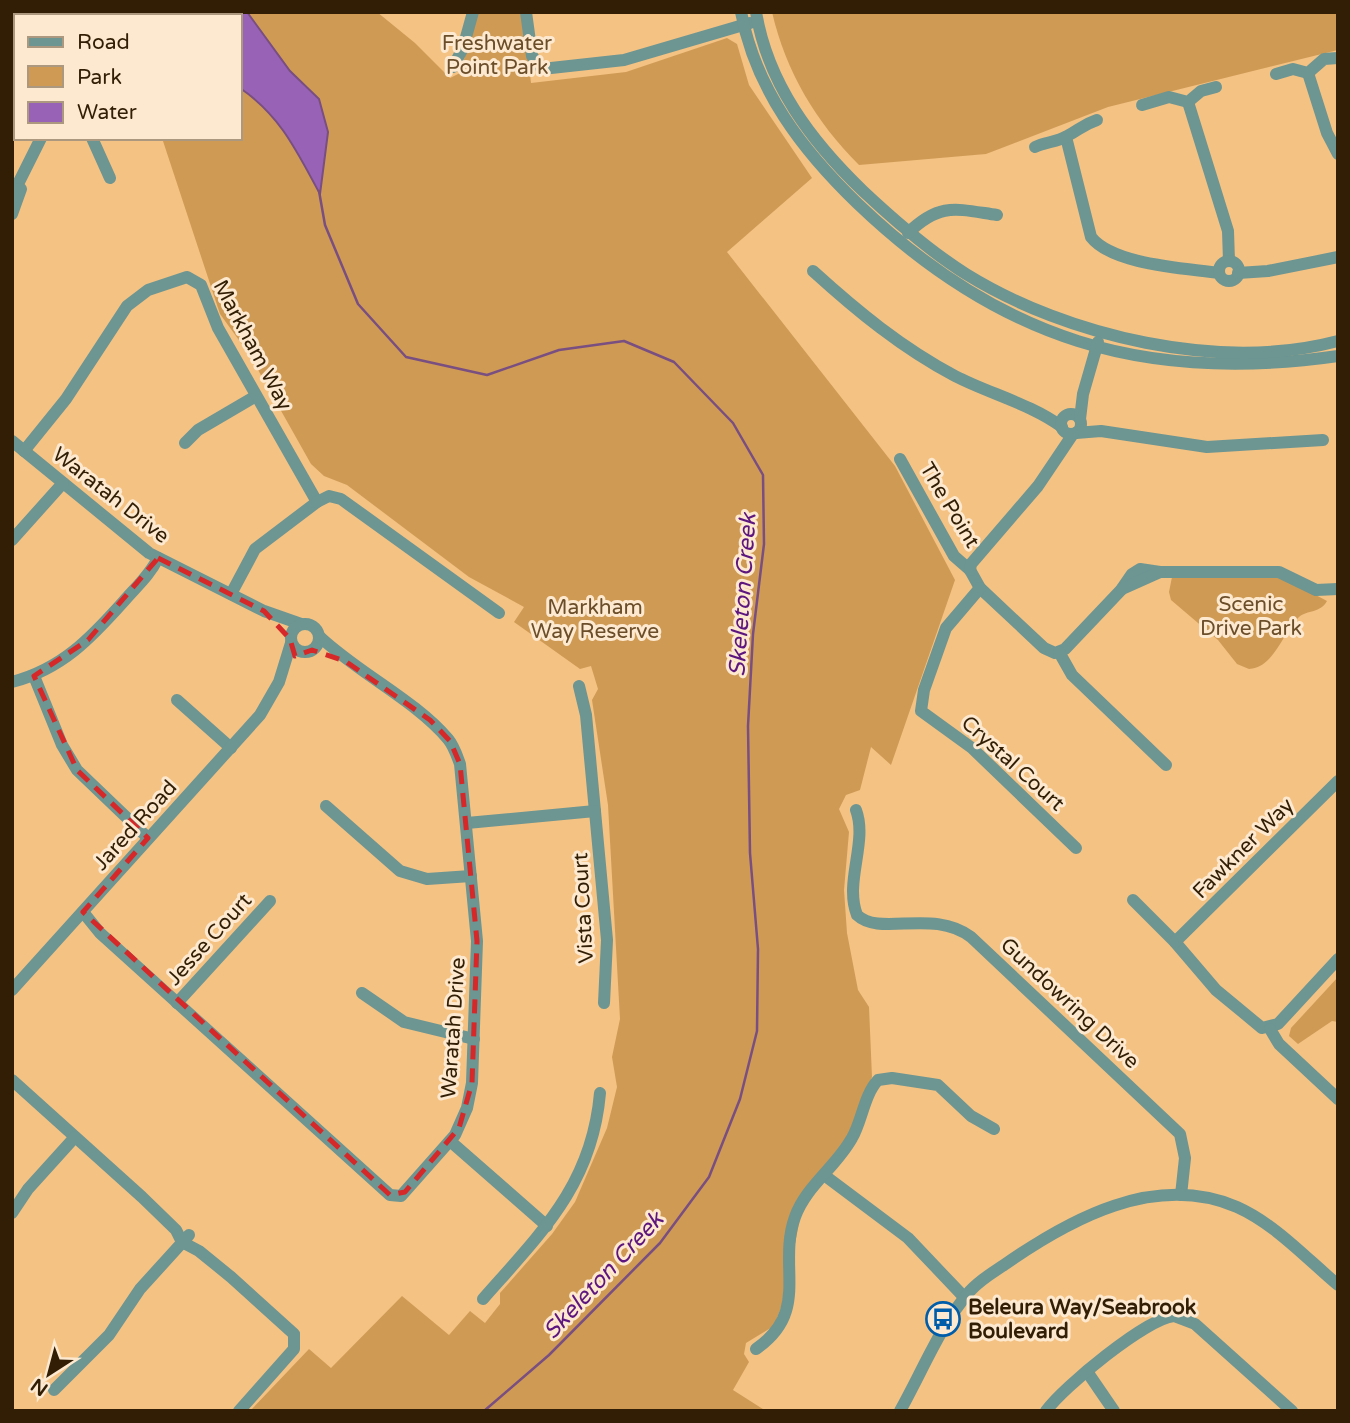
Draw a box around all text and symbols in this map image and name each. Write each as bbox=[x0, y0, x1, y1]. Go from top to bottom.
legend bbox=[14, 14, 242, 140]
text: Road bbox=[77, 30, 130, 55]
park label: Freshwater Point Park bbox=[442, 31, 552, 80]
text: Park bbox=[77, 65, 122, 90]
text: Water bbox=[77, 100, 137, 125]
street label: Markham Way bbox=[208, 276, 297, 415]
street label: Waratah Drive bbox=[47, 442, 174, 549]
street label: The Point bbox=[914, 458, 985, 552]
water label: Skeleton Creek bbox=[723, 511, 763, 678]
park label: Scenic Drive Park bbox=[1200, 592, 1302, 641]
park label: Markham Way Reserve bbox=[531, 595, 659, 644]
street label: Crystal Court bbox=[956, 711, 1069, 816]
street label: Jared Road bbox=[88, 775, 182, 876]
street label: Fawkner Way bbox=[1188, 793, 1299, 904]
street label: Vista Court bbox=[568, 852, 599, 964]
street label: Jesse Court bbox=[162, 888, 257, 990]
street label: Gundowring Drive bbox=[995, 933, 1144, 1074]
street label: Waratah Drive bbox=[436, 956, 471, 1100]
water label: Skeleton Creek bbox=[538, 1205, 671, 1345]
place label: Beleura Way/Seabrook Boulevard bbox=[968, 1295, 1197, 1344]
bus stop icon: Beleura Way/Seabrook Boulevard bbox=[924, 1300, 962, 1338]
north arrow bbox=[14, 1339, 84, 1409]
text: N bbox=[27, 1374, 52, 1400]

